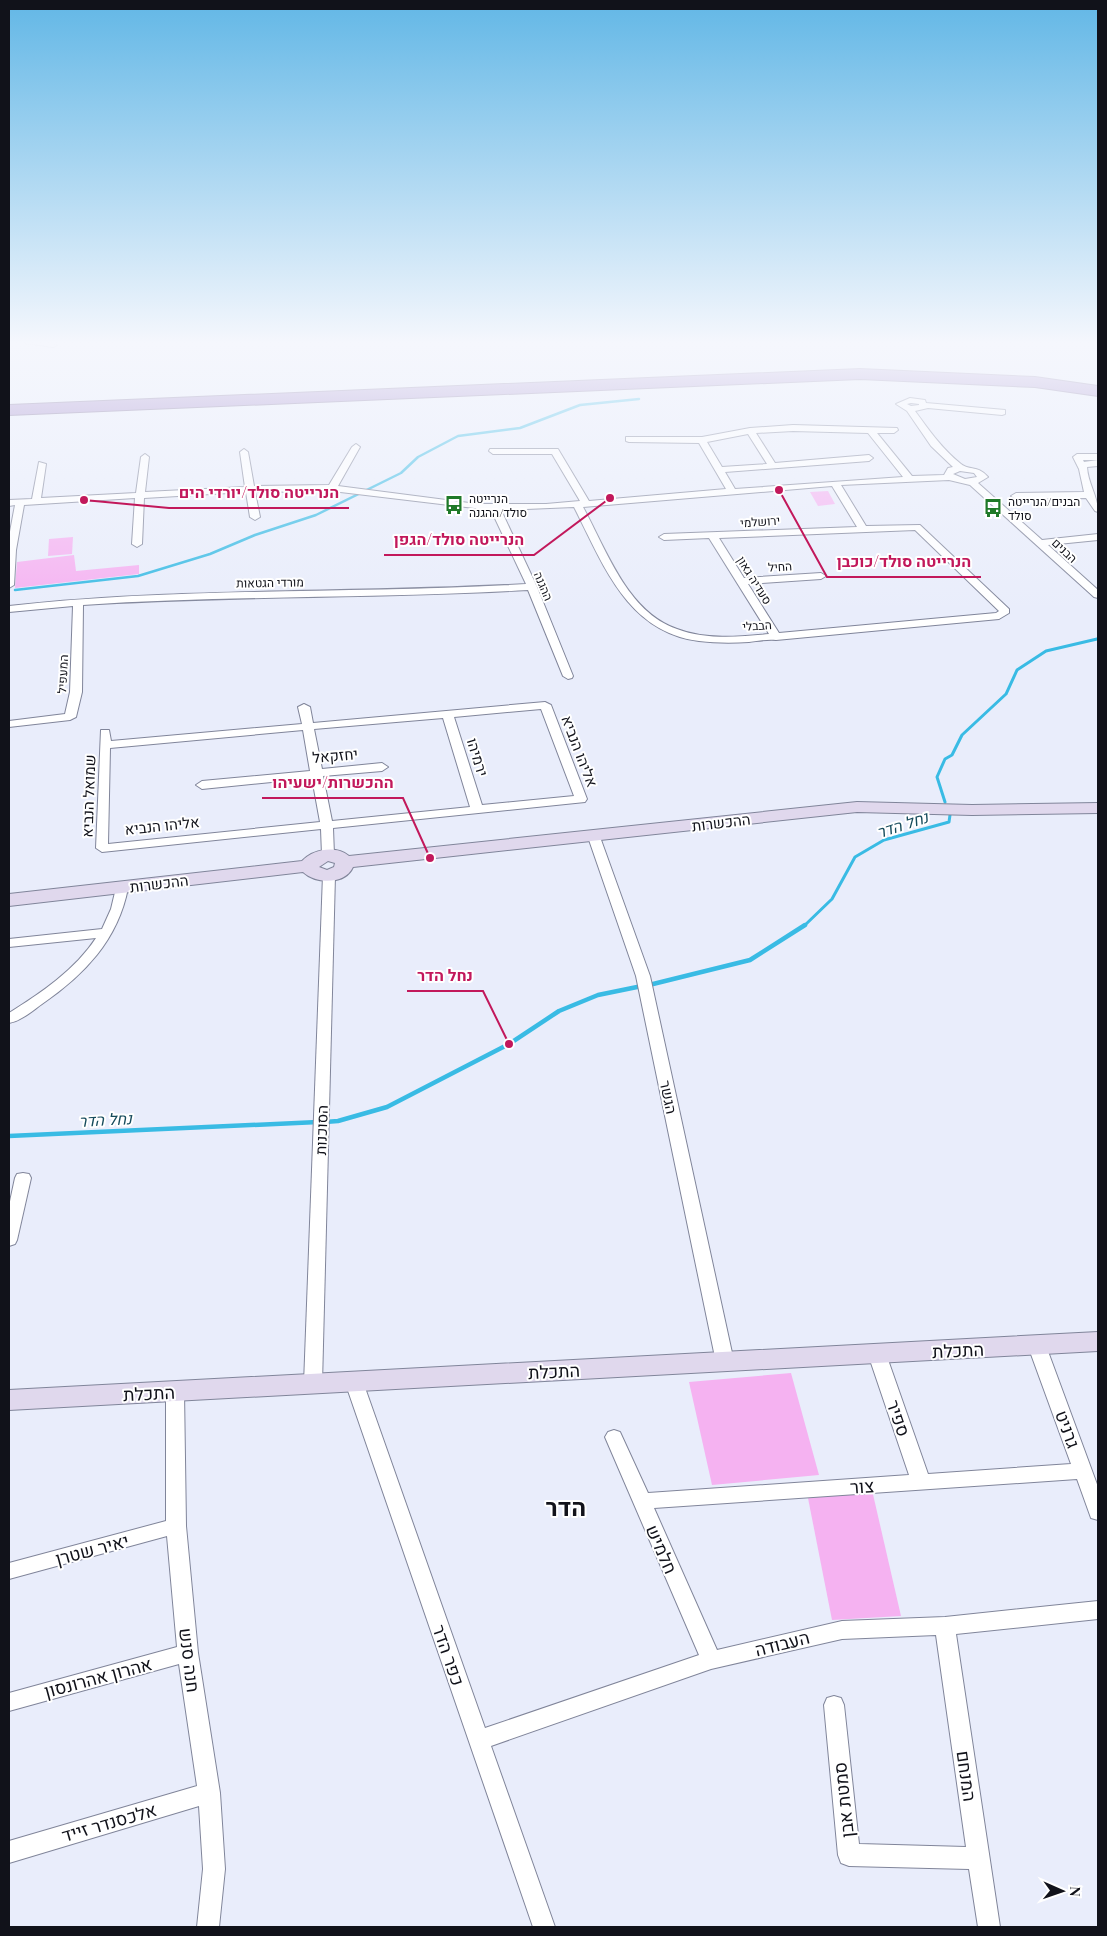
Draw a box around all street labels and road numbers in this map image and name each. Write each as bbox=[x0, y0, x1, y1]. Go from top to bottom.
street label: ירושלמי bbox=[739, 512, 781, 530]
street label: הבנים bbox=[1049, 534, 1081, 566]
street label: סעדיה גאון bbox=[734, 553, 776, 607]
street label: החיל bbox=[767, 557, 793, 575]
street label: ההגנה bbox=[531, 569, 557, 603]
street label: מורדי הגטאות bbox=[236, 573, 304, 591]
street label: הבבלי bbox=[742, 616, 772, 634]
street label: המעפיל bbox=[53, 654, 71, 694]
street label: אליהו הנביא bbox=[557, 712, 603, 790]
street label: ירמיהו bbox=[463, 735, 493, 779]
street label: יחזקאל bbox=[311, 743, 359, 767]
street label: שמואל הנביא bbox=[77, 754, 99, 838]
street label: ההכשרות bbox=[691, 808, 751, 836]
street label: אליהו הנביא bbox=[124, 811, 200, 839]
street label: ההכשרות bbox=[129, 869, 189, 897]
street label: הגשר bbox=[656, 1078, 682, 1116]
street label: הסוכנות bbox=[310, 1105, 332, 1155]
street label: התכלת bbox=[931, 1337, 985, 1363]
street label: התכלת bbox=[527, 1358, 581, 1384]
street label: התכלת bbox=[122, 1380, 176, 1406]
street label: ספיר bbox=[882, 1397, 916, 1439]
street label: גרניט bbox=[1050, 1407, 1086, 1451]
street label: צור bbox=[849, 1473, 875, 1499]
street label: חלמיש bbox=[641, 1521, 683, 1577]
street label: יאיר שטרן bbox=[53, 1528, 131, 1570]
street label: כפר הדר bbox=[427, 1621, 471, 1689]
street label: העבודה bbox=[752, 1625, 812, 1661]
street label: חנה סנש bbox=[174, 1626, 206, 1694]
street label: אהרון אהרונסון bbox=[41, 1651, 155, 1703]
street label: המנחם bbox=[952, 1749, 982, 1803]
street label: סמטת אבן bbox=[827, 1761, 859, 1839]
street label: אלכסנדר זייד bbox=[59, 1797, 159, 1847]

